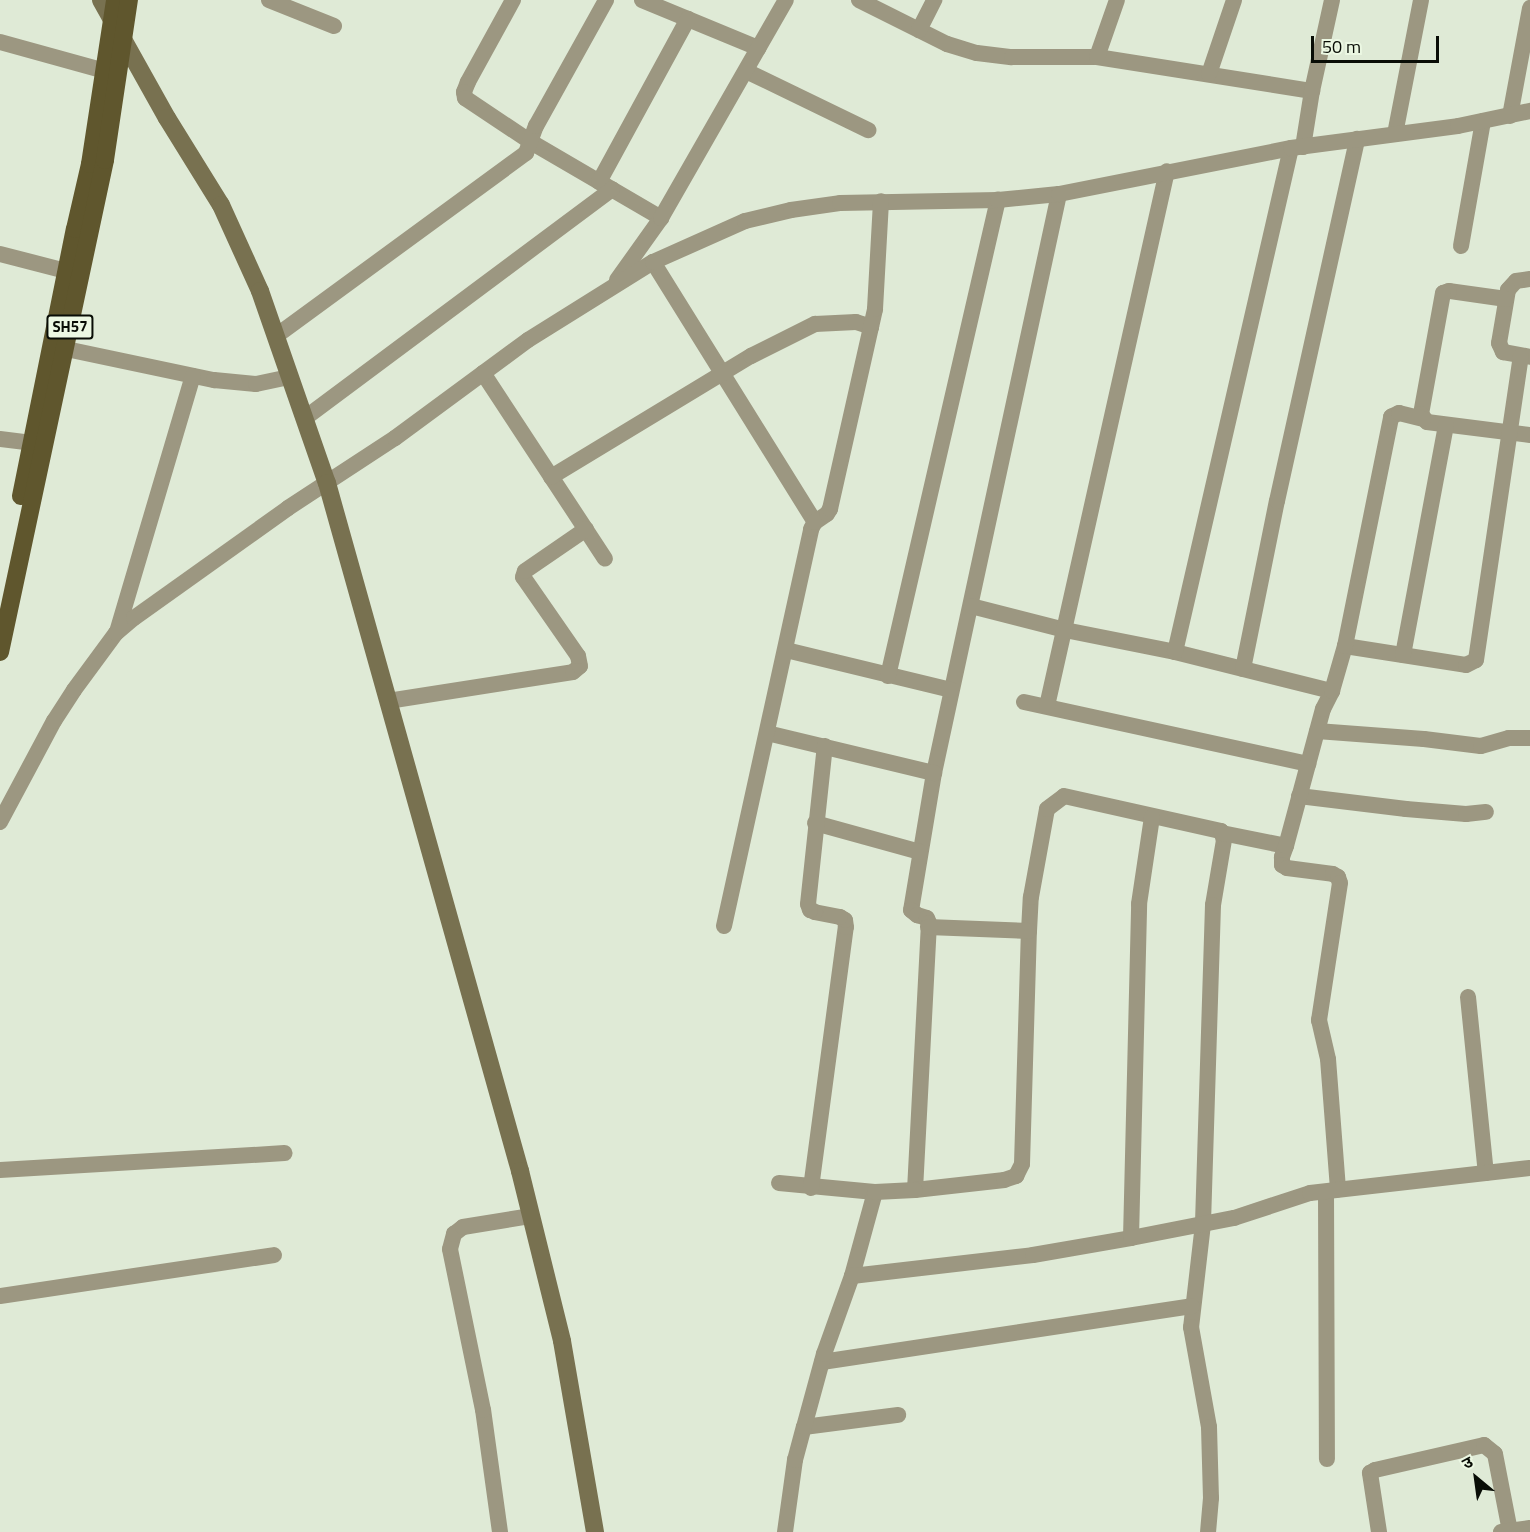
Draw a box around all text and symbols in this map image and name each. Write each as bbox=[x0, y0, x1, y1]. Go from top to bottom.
scale bar bbox=[1314, 24, 1442, 62]
text: 50 m bbox=[1322, 33, 1361, 60]
road number: SH57 bbox=[46, 315, 94, 339]
north arrow bbox=[1446, 1448, 1506, 1508]
text: उ bbox=[1457, 1449, 1477, 1475]

